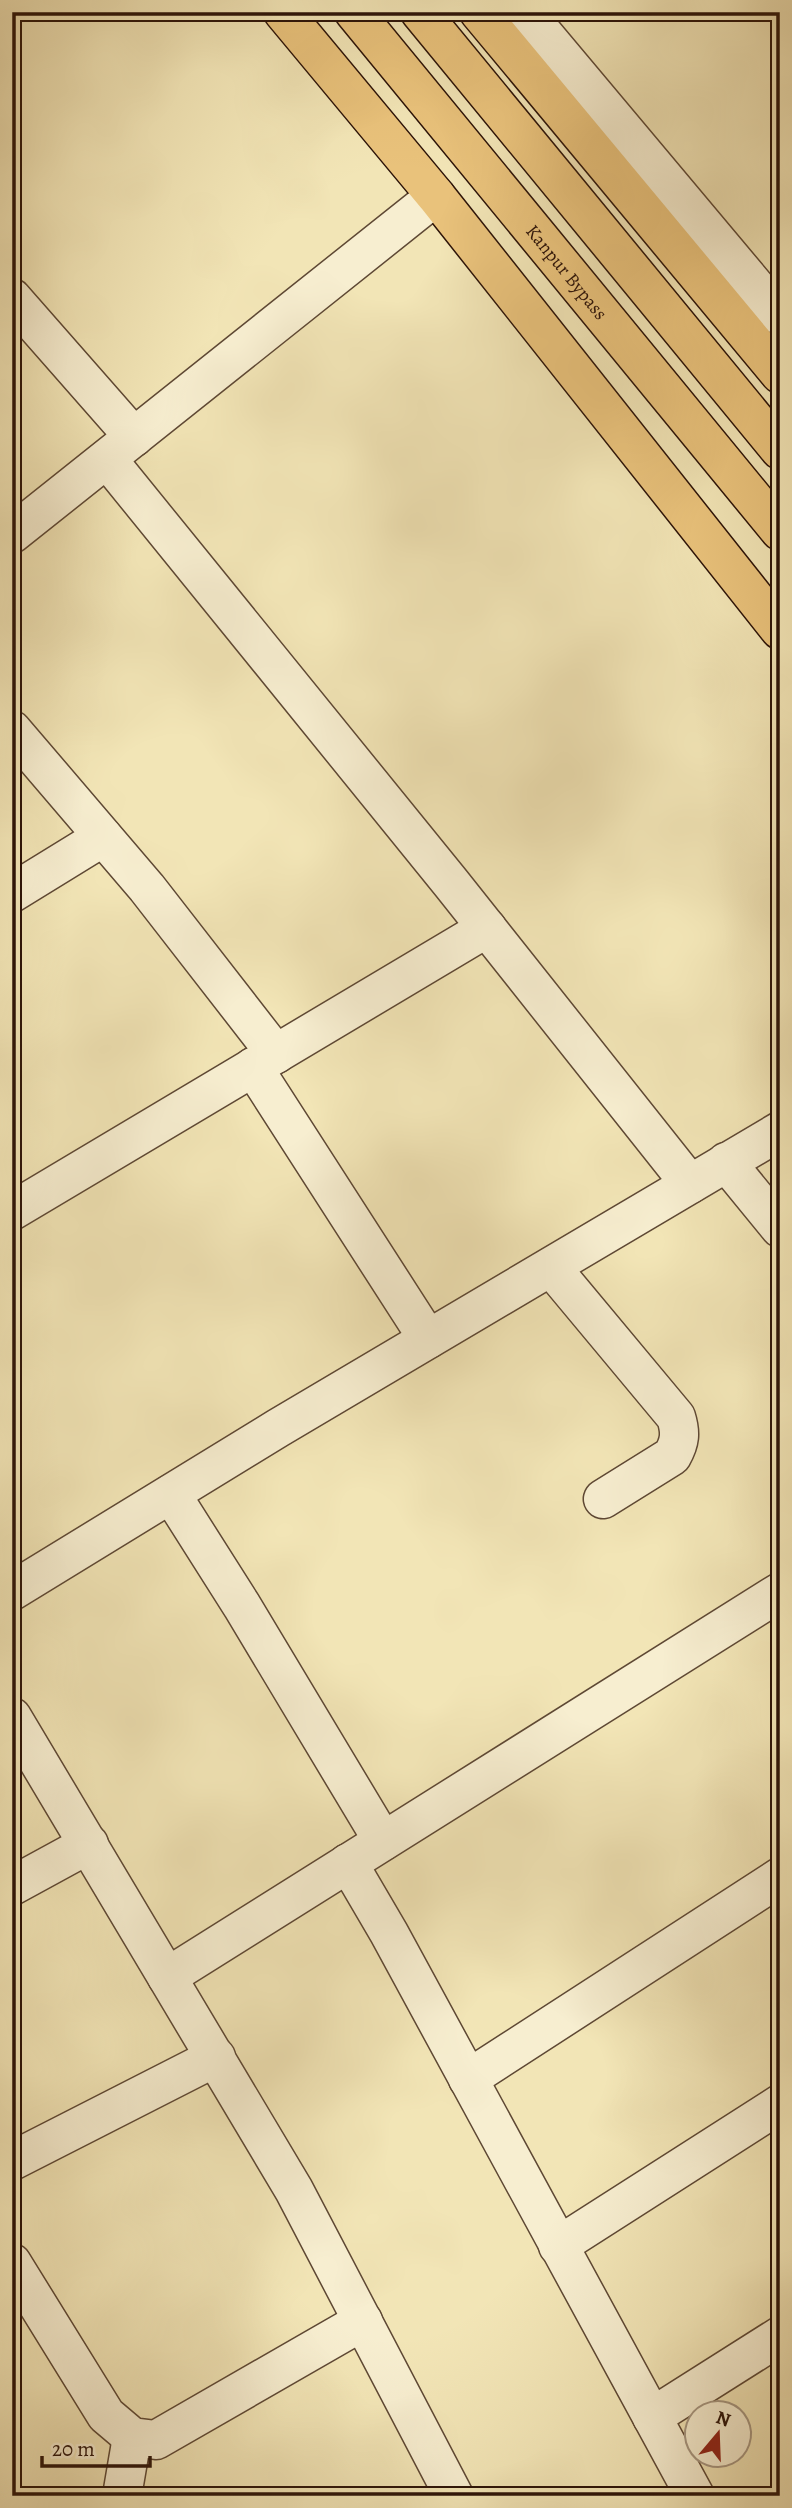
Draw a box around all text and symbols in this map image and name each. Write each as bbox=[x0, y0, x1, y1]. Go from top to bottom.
street label: Kanpur Bypass bbox=[519, 219, 613, 326]
north arrow bbox=[684, 2400, 754, 2470]
text: N bbox=[712, 2404, 734, 2433]
scale bar bbox=[42, 2424, 150, 2468]
text: 20 m bbox=[52, 2435, 95, 2463]

